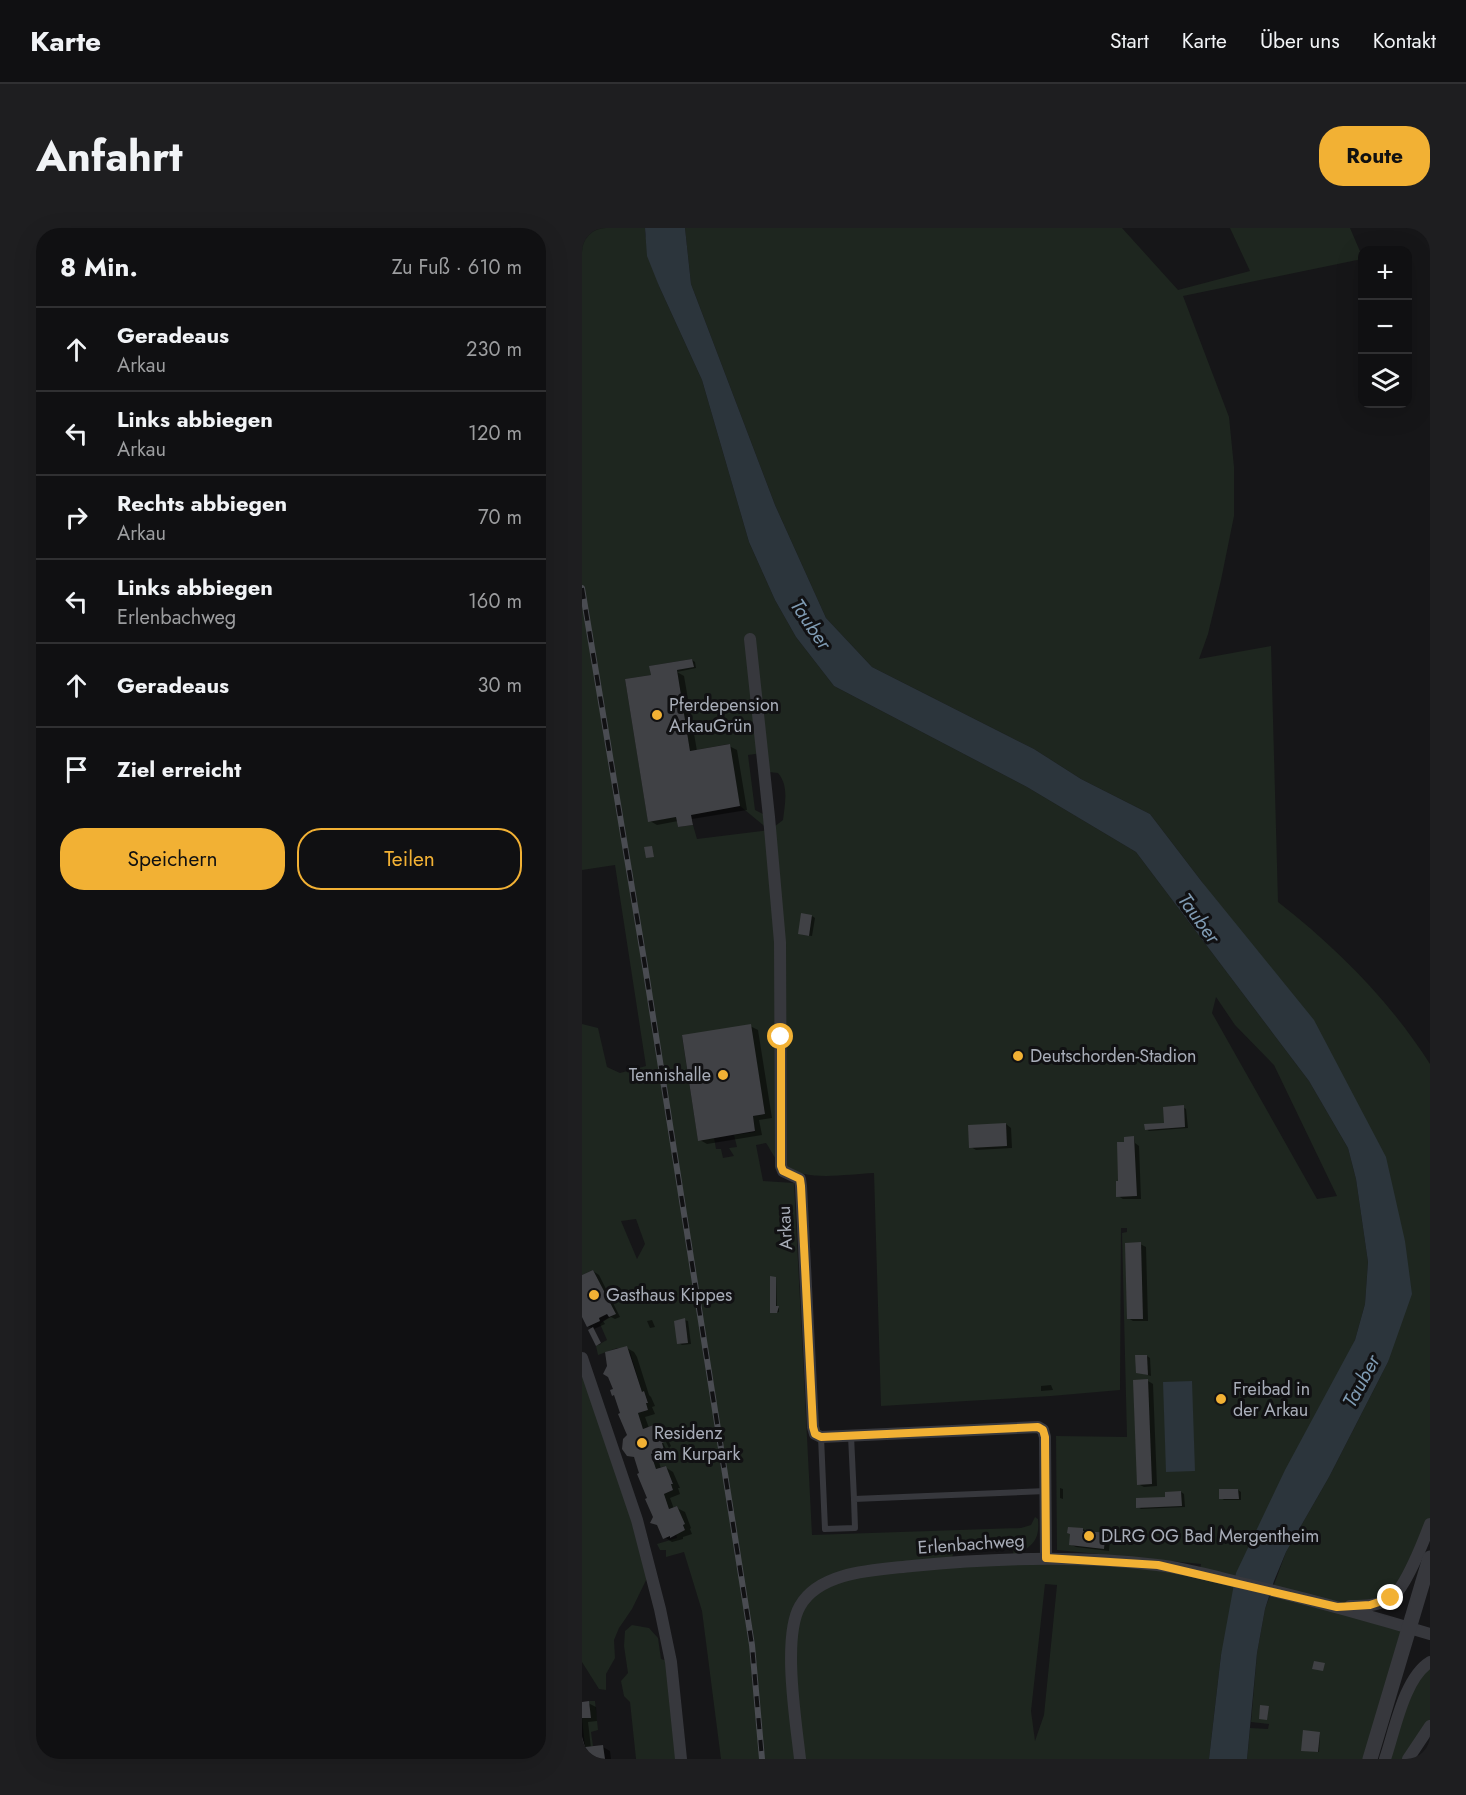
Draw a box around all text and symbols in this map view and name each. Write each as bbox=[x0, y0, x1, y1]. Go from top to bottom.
text: Karte bbox=[30, 21, 101, 62]
text: Start bbox=[1110, 26, 1149, 56]
text: Karte bbox=[1182, 26, 1227, 56]
text: Über uns bbox=[1260, 26, 1340, 56]
text: Kontakt bbox=[1373, 26, 1436, 56]
text: Anfahrt bbox=[36, 126, 183, 187]
button: Route bbox=[1319, 126, 1430, 186]
map controls bbox=[1358, 246, 1412, 408]
button: + bbox=[1358, 246, 1412, 300]
text: 8 Min. bbox=[60, 248, 138, 286]
text: Zu Fuß · 610 m bbox=[392, 253, 522, 282]
button: − bbox=[1358, 300, 1412, 354]
text: Geradeaus bbox=[117, 319, 229, 351]
icon: ahead bbox=[60, 333, 93, 366]
text: 230 m bbox=[466, 335, 522, 364]
text: Arkau bbox=[117, 351, 166, 380]
button: layers bbox=[1358, 354, 1412, 408]
text: Links abbiegen bbox=[117, 403, 273, 435]
icon: left bbox=[60, 417, 93, 450]
text: 120 m bbox=[468, 419, 522, 448]
text: Arkau bbox=[117, 435, 166, 464]
text: Rechts abbiegen bbox=[117, 487, 287, 519]
icon: right bbox=[60, 501, 93, 534]
text: 70 m bbox=[478, 503, 522, 532]
text: Arkau bbox=[117, 519, 166, 548]
text: Links abbiegen bbox=[117, 571, 273, 603]
icon: left bbox=[60, 585, 93, 618]
text: 160 m bbox=[468, 587, 522, 616]
water label: Tauber bbox=[783, 593, 839, 657]
text: Erlenbachweg bbox=[117, 603, 236, 632]
icon: ahead bbox=[60, 669, 93, 702]
text: Geradeaus bbox=[117, 669, 229, 701]
text: 30 m bbox=[477, 671, 522, 700]
place label: Pferdepension ArkauGrün bbox=[669, 692, 779, 739]
marker: Pferdepension ArkauGrün bbox=[650, 708, 664, 722]
icon: arrive bbox=[60, 753, 93, 786]
text: Ziel erreicht bbox=[117, 753, 241, 785]
button: Speichern bbox=[60, 828, 285, 890]
button: Teilen bbox=[297, 828, 522, 890]
water label: Tauber bbox=[1170, 887, 1228, 951]
route start bbox=[767, 1023, 793, 1049]
place label: Deutschorden-Stadion bbox=[1030, 1043, 1196, 1069]
marker: Deutschorden-Stadion bbox=[1011, 1049, 1025, 1063]
place label: Tennishalle bbox=[629, 1062, 711, 1088]
marker: Tennishalle bbox=[716, 1068, 730, 1082]
street label: Arkau bbox=[771, 1205, 799, 1251]
place label: Gasthaus Kippes bbox=[606, 1282, 732, 1308]
marker: Gasthaus Kippes bbox=[587, 1288, 601, 1302]
water label: Tauber bbox=[1335, 1349, 1388, 1413]
place label: Freibad in der Arkau bbox=[1233, 1376, 1310, 1423]
marker: Freibad in der Arkau bbox=[1214, 1392, 1228, 1406]
place label: Residenz am Kurpark bbox=[654, 1420, 740, 1467]
marker: Residenz am Kurpark bbox=[635, 1436, 649, 1450]
place label: DLRG OG Bad Mergentheim bbox=[1101, 1523, 1319, 1549]
street label: Erlenbachweg bbox=[917, 1527, 1025, 1561]
marker: DLRG OG Bad Mergentheim bbox=[1082, 1529, 1096, 1543]
route end bbox=[1377, 1584, 1403, 1610]

